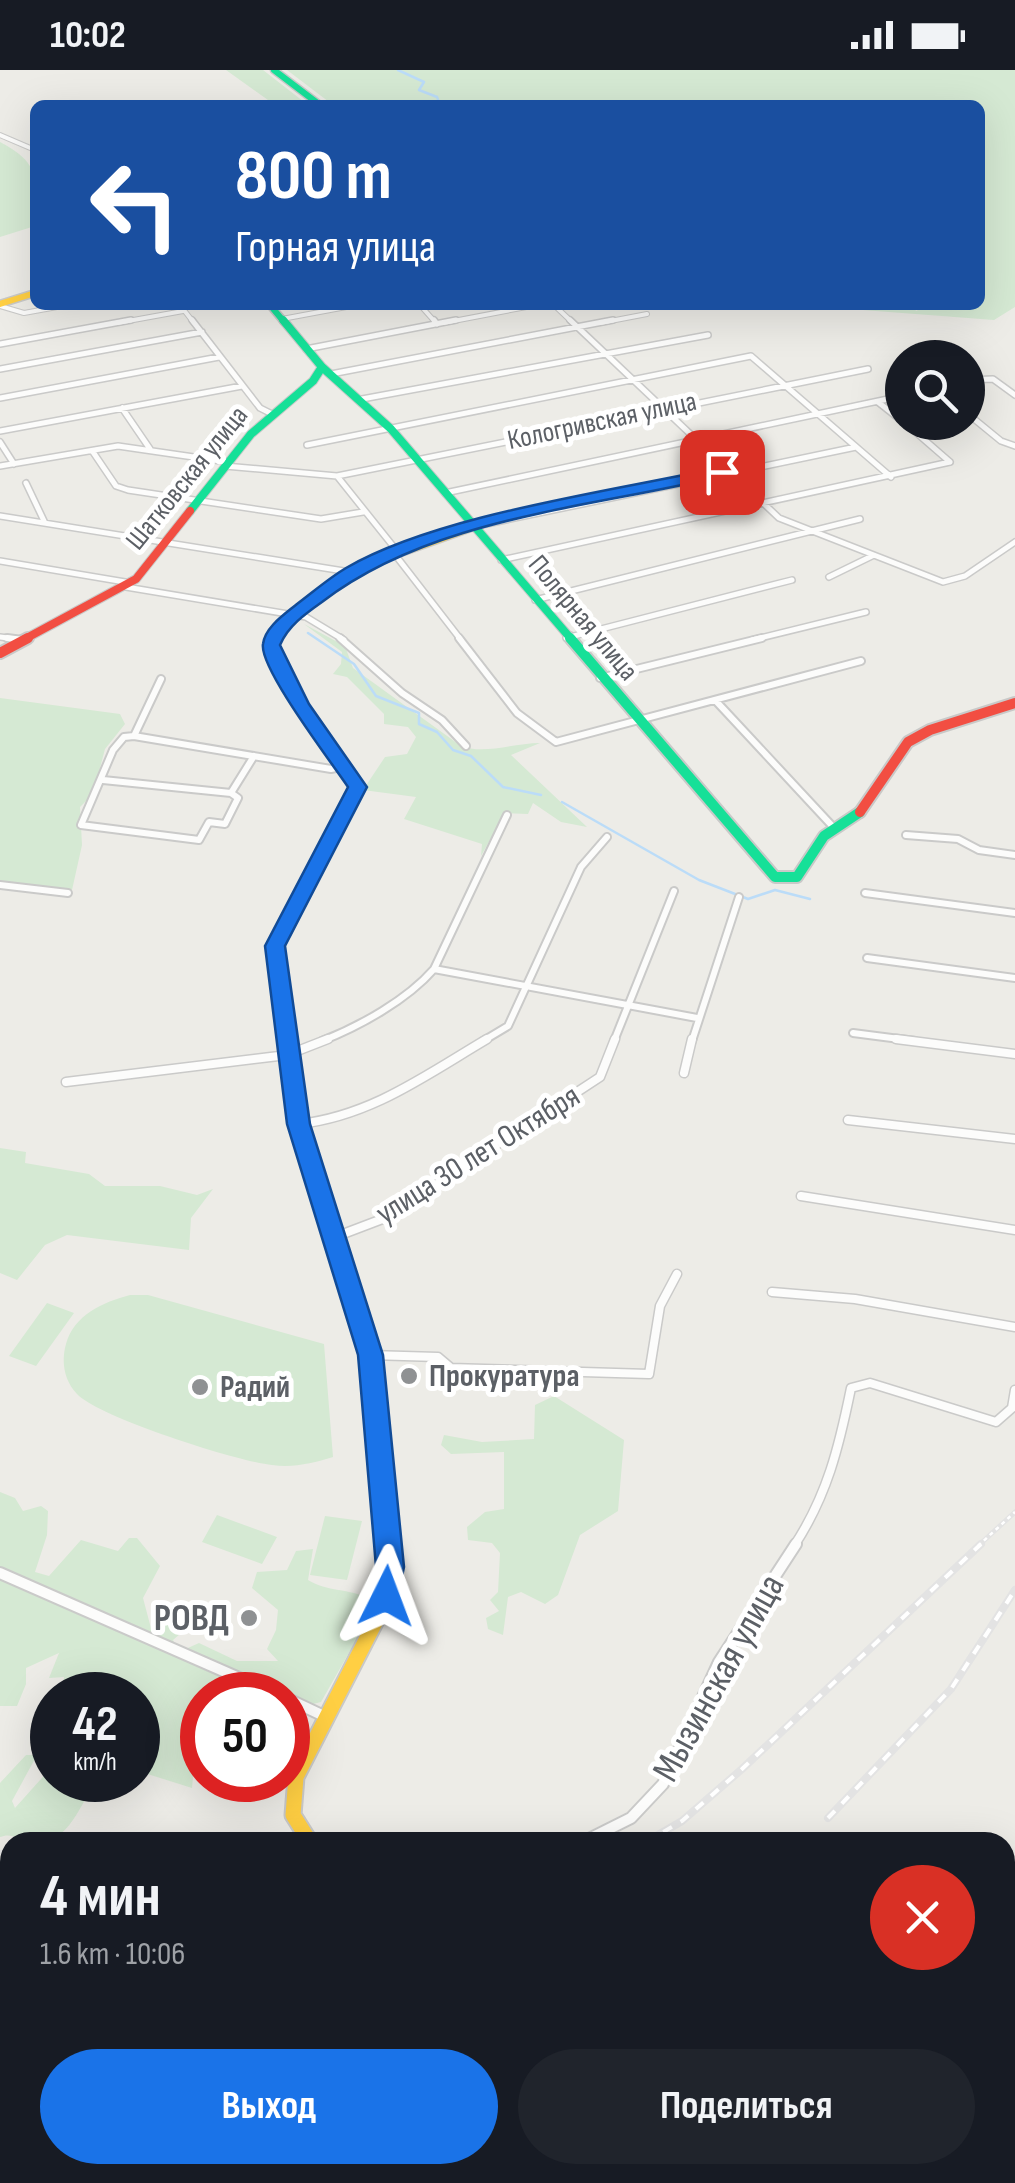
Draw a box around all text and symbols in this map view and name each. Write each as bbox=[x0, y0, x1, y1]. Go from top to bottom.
text: 10:02 bbox=[50, 13, 126, 58]
text: 800 m bbox=[235, 135, 392, 219]
icon: left bbox=[70, 140, 200, 270]
text: Горная улица bbox=[235, 220, 436, 275]
map controls bbox=[885, 340, 985, 440]
button: search bbox=[885, 340, 985, 440]
street label: Кологривская улица bbox=[504, 385, 700, 457]
street label: Шатковская улица bbox=[119, 400, 255, 556]
pin bbox=[680, 430, 765, 515]
icon: arrive bbox=[695, 445, 750, 500]
street label: Полярная улица bbox=[521, 549, 645, 687]
street label: улица 30 лет Октября bbox=[369, 1077, 587, 1233]
place label: Прокуратура bbox=[429, 1357, 580, 1396]
marker: Прокуратура bbox=[398, 1365, 420, 1387]
place label: Радий bbox=[220, 1368, 290, 1407]
marker: Радий bbox=[189, 1376, 211, 1398]
position arrow bbox=[334, 1544, 438, 1648]
street label: Мызинская улица bbox=[644, 1567, 794, 1789]
place label: РОВД bbox=[154, 1596, 229, 1641]
marker: РОВД bbox=[238, 1607, 260, 1629]
speed limit sign: 50 bbox=[180, 1672, 310, 1802]
text: 42 bbox=[72, 1695, 118, 1755]
text: km/h bbox=[73, 1747, 117, 1778]
text: 4 мин bbox=[40, 1861, 161, 1933]
button: close bbox=[870, 1865, 975, 1970]
text: 1.6 km · 10:06 bbox=[40, 1935, 185, 1974]
button: Выход bbox=[40, 2049, 498, 2164]
button: Поделиться bbox=[518, 2049, 975, 2164]

